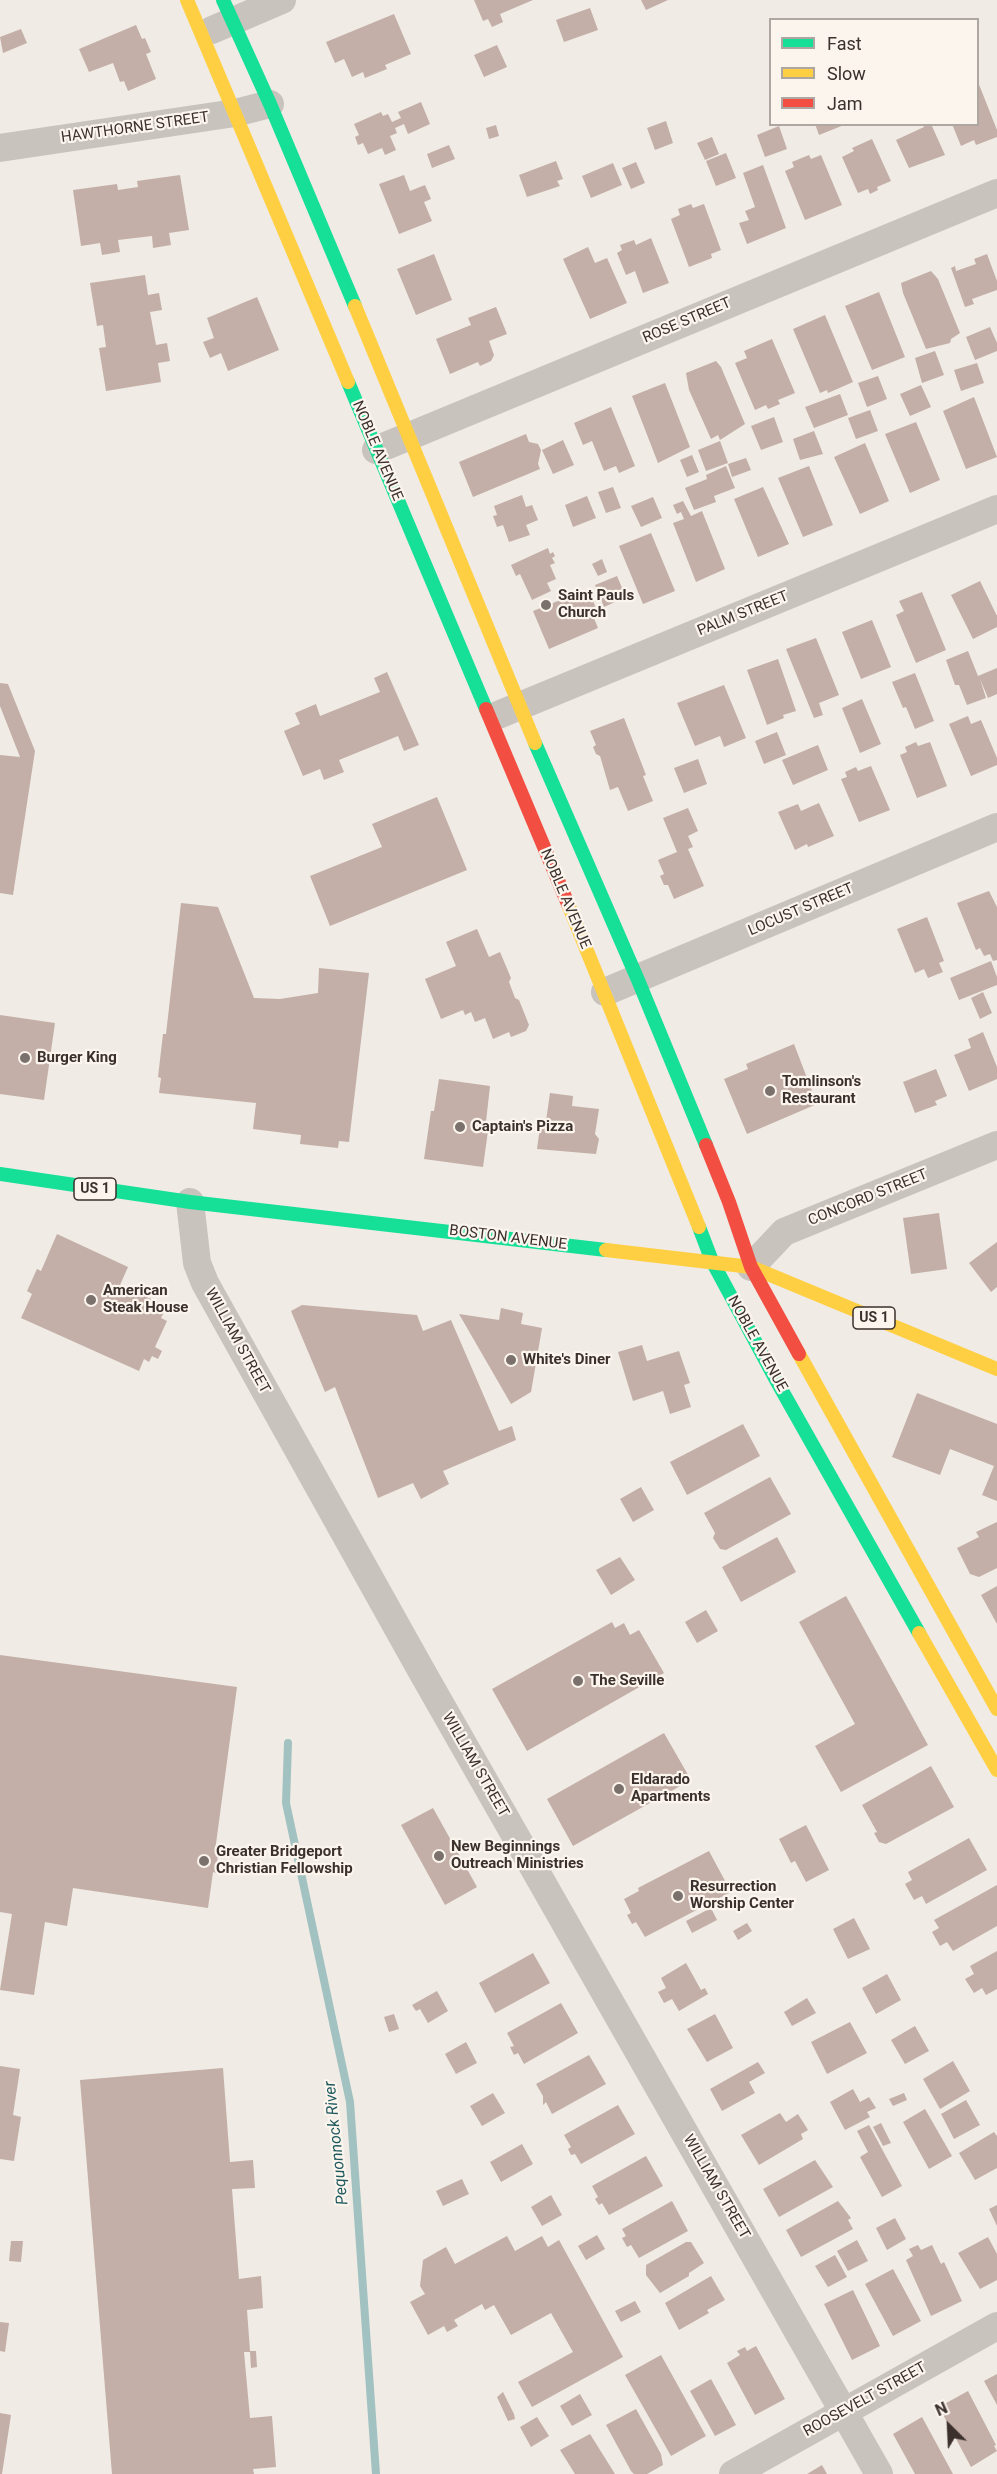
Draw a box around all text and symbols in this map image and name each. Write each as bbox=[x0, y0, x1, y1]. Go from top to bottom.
legend bbox=[769, 18, 979, 126]
text: Fast bbox=[827, 33, 862, 54]
text: Slow bbox=[827, 63, 866, 84]
text: Jam bbox=[827, 93, 863, 114]
street label: HAWTHORNE STREET bbox=[60, 109, 210, 147]
street label: ROSE STREET bbox=[640, 294, 734, 348]
street label: NOBLE AVENUE bbox=[348, 398, 406, 504]
place label: Saint Pauls Church bbox=[558, 587, 634, 622]
street label: PALM STREET bbox=[695, 588, 791, 640]
marker: Saint Pauls Church bbox=[539, 598, 553, 612]
street label: NOBLE AVENUE bbox=[536, 846, 594, 952]
street label: LOCUST STREET bbox=[746, 880, 856, 940]
place label: Burger King bbox=[37, 1049, 117, 1067]
marker: Burger King bbox=[18, 1051, 32, 1065]
place label: Tomlinson's Restaurant bbox=[782, 1073, 861, 1108]
marker: Tomlinson's Restaurant bbox=[763, 1084, 777, 1098]
place label: Captain's Pizza bbox=[472, 1118, 573, 1136]
marker: Captain's Pizza bbox=[453, 1120, 467, 1134]
street label: CONCORD STREET bbox=[806, 1166, 930, 1230]
road number: US 1 bbox=[74, 1178, 116, 1200]
street label: BOSTON AVENUE bbox=[448, 1222, 568, 1254]
place label: American Steak House bbox=[103, 1282, 188, 1317]
street label: WILLIAM STREET bbox=[201, 1285, 273, 1397]
marker: American Steak House bbox=[84, 1293, 98, 1307]
street label: NOBLE AVENUE bbox=[723, 1293, 791, 1395]
road number: US 1 bbox=[853, 1307, 895, 1329]
place label: White's Diner bbox=[523, 1351, 610, 1369]
marker: White's Diner bbox=[504, 1353, 518, 1367]
place label: The Seville bbox=[590, 1672, 664, 1690]
marker: The Seville bbox=[571, 1674, 585, 1688]
street label: WILLIAM STREET bbox=[438, 1710, 512, 1820]
place label: Eldarado Apartments bbox=[631, 1771, 711, 1806]
marker: Eldarado Apartments bbox=[612, 1782, 626, 1796]
place label: New Beginnings Outreach Ministries bbox=[451, 1838, 584, 1873]
place label: Greater Bridgeport Christian Fellowship bbox=[216, 1843, 353, 1878]
marker: New Beginnings Outreach Ministries bbox=[432, 1849, 446, 1863]
marker: Greater Bridgeport Christian Fellowship bbox=[197, 1854, 211, 1868]
place label: Resurrection Worship Center bbox=[690, 1878, 794, 1913]
marker: Resurrection Worship Center bbox=[671, 1889, 685, 1903]
water label: Pequonnock River bbox=[321, 2080, 353, 2206]
street label: WILLIAM STREET bbox=[679, 2132, 753, 2242]
street label: ROOSEVELT STREET bbox=[801, 2359, 929, 2441]
north arrow bbox=[919, 2396, 979, 2456]
text: N bbox=[932, 2398, 950, 2420]

